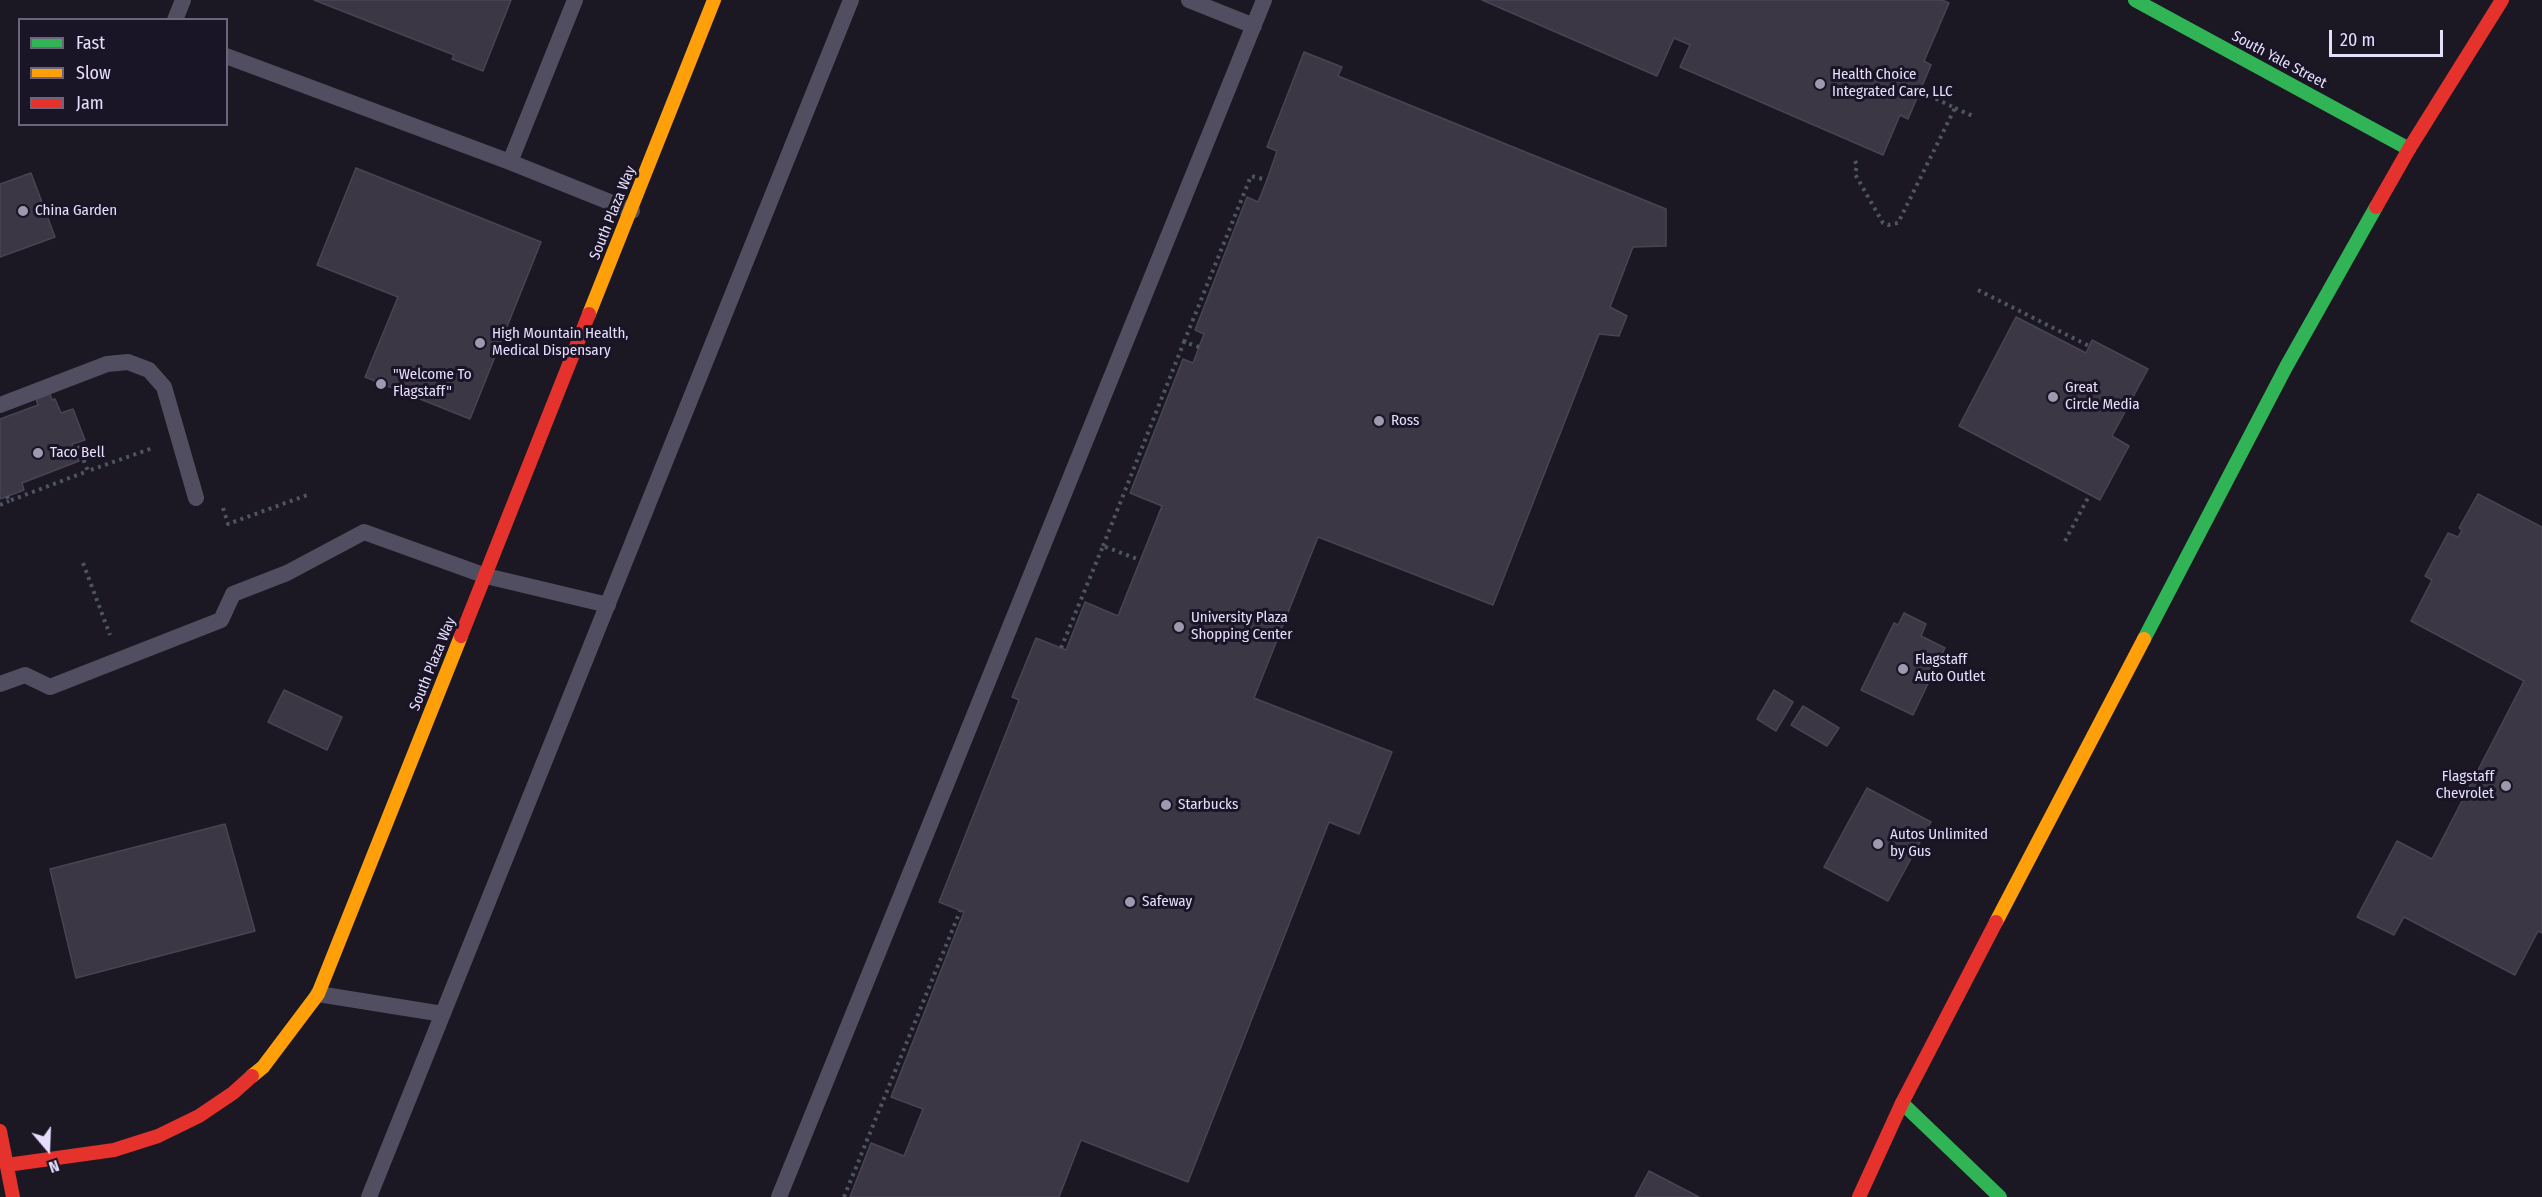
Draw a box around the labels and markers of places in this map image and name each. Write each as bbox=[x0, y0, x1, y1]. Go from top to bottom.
place label: Health Choice Integrated Care, LLC bbox=[1832, 66, 1953, 101]
marker: Health Choice Integrated Care, LLC bbox=[1813, 77, 1827, 91]
place label: China Garden bbox=[35, 202, 117, 220]
marker: China Garden bbox=[16, 204, 30, 218]
place label: High Mountain Health, Medical Dispensary bbox=[492, 325, 628, 360]
marker: High Mountain Health, Medical Dispensary bbox=[473, 336, 487, 350]
place label: "Welcome To Flagstaff" bbox=[393, 366, 472, 401]
marker: "Welcome To Flagstaff" bbox=[374, 377, 388, 391]
place label: Great Circle Media bbox=[2065, 379, 2140, 414]
marker: Great Circle Media bbox=[2046, 390, 2060, 404]
place label: Ross bbox=[1391, 412, 1419, 430]
marker: Ross bbox=[1372, 414, 1386, 428]
place label: Taco Bell bbox=[50, 444, 105, 462]
marker: Taco Bell bbox=[31, 446, 45, 460]
place label: University Plaza Shopping Center bbox=[1191, 609, 1292, 644]
marker: University Plaza Shopping Center bbox=[1172, 620, 1186, 634]
place label: Flagstaff Auto Outlet bbox=[1915, 651, 1985, 686]
marker: Flagstaff Auto Outlet bbox=[1896, 662, 1910, 676]
place label: Flagstaff Chevrolet bbox=[2436, 768, 2494, 803]
marker: Flagstaff Chevrolet bbox=[2499, 779, 2513, 793]
place label: Starbucks bbox=[1178, 796, 1238, 814]
marker: Starbucks bbox=[1159, 798, 1173, 812]
place label: Autos Unlimited by Gus bbox=[1890, 826, 1988, 861]
marker: Autos Unlimited by Gus bbox=[1871, 837, 1885, 851]
place label: Safeway bbox=[1142, 893, 1192, 911]
marker: Safeway bbox=[1123, 895, 1137, 909]

